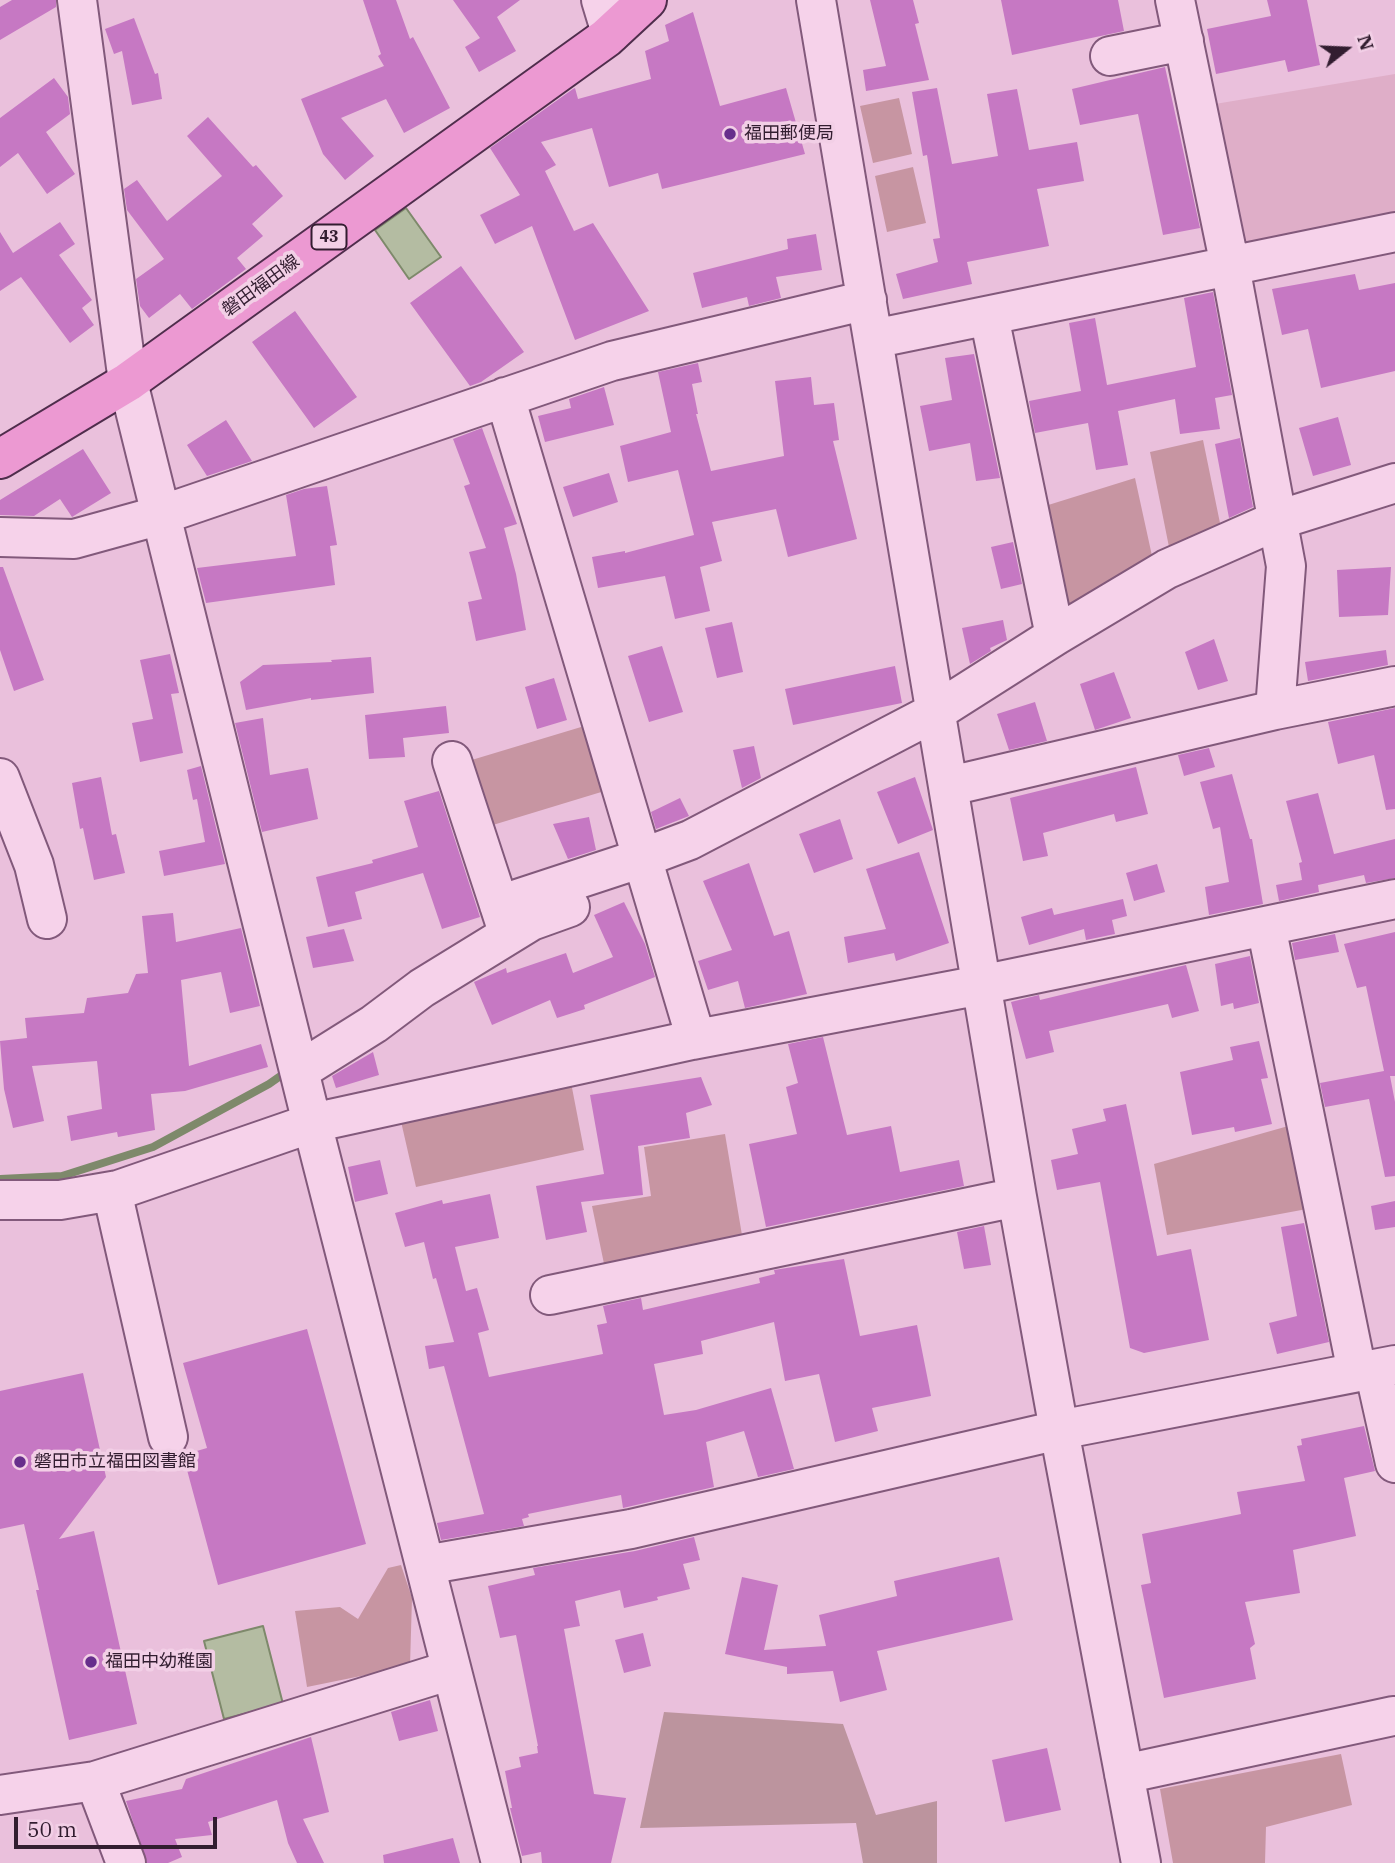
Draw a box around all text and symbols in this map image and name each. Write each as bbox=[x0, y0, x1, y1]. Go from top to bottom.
north arrow bbox=[1311, 14, 1381, 84]
text: N bbox=[1352, 32, 1380, 53]
place label: 福田郵便局 bbox=[744, 123, 834, 145]
marker: 福田郵便局 bbox=[722, 126, 738, 142]
road number: 43 bbox=[312, 224, 346, 249]
street label: 磐田福田線 bbox=[218, 251, 304, 321]
place label: 磐田市立福田図書館 bbox=[34, 1451, 196, 1473]
marker: 磐田市立福田図書館 bbox=[12, 1454, 28, 1470]
place label: 福田中幼稚園 bbox=[105, 1651, 213, 1673]
marker: 福田中幼稚園 bbox=[83, 1654, 99, 1670]
scale bar bbox=[18, 1804, 220, 1848]
text: 50 m bbox=[27, 1815, 77, 1843]

